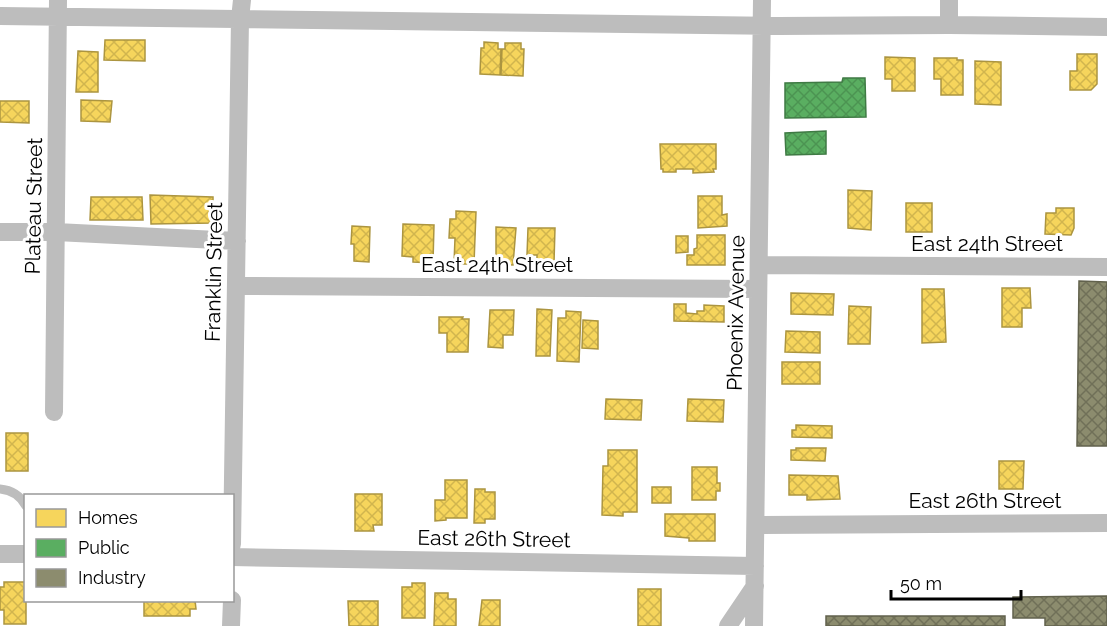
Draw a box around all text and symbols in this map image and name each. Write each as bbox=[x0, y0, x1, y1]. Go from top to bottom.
street label: Plateau Street bbox=[20, 137, 47, 275]
street label: Franklin Street bbox=[200, 202, 227, 342]
street label: East 24th Street bbox=[911, 231, 1063, 256]
street label: Phoenix Avenue bbox=[722, 235, 749, 391]
street label: East 24th Street bbox=[421, 252, 573, 277]
street label: East 26th Street bbox=[908, 488, 1062, 513]
legend bbox=[24, 494, 234, 602]
text: Homes bbox=[78, 507, 138, 528]
street label: East 26th Street bbox=[417, 525, 571, 552]
text: Public bbox=[78, 537, 130, 558]
scale bar bbox=[891, 563, 1022, 601]
text: Industry bbox=[78, 567, 146, 588]
text: 50 m bbox=[900, 573, 942, 594]

